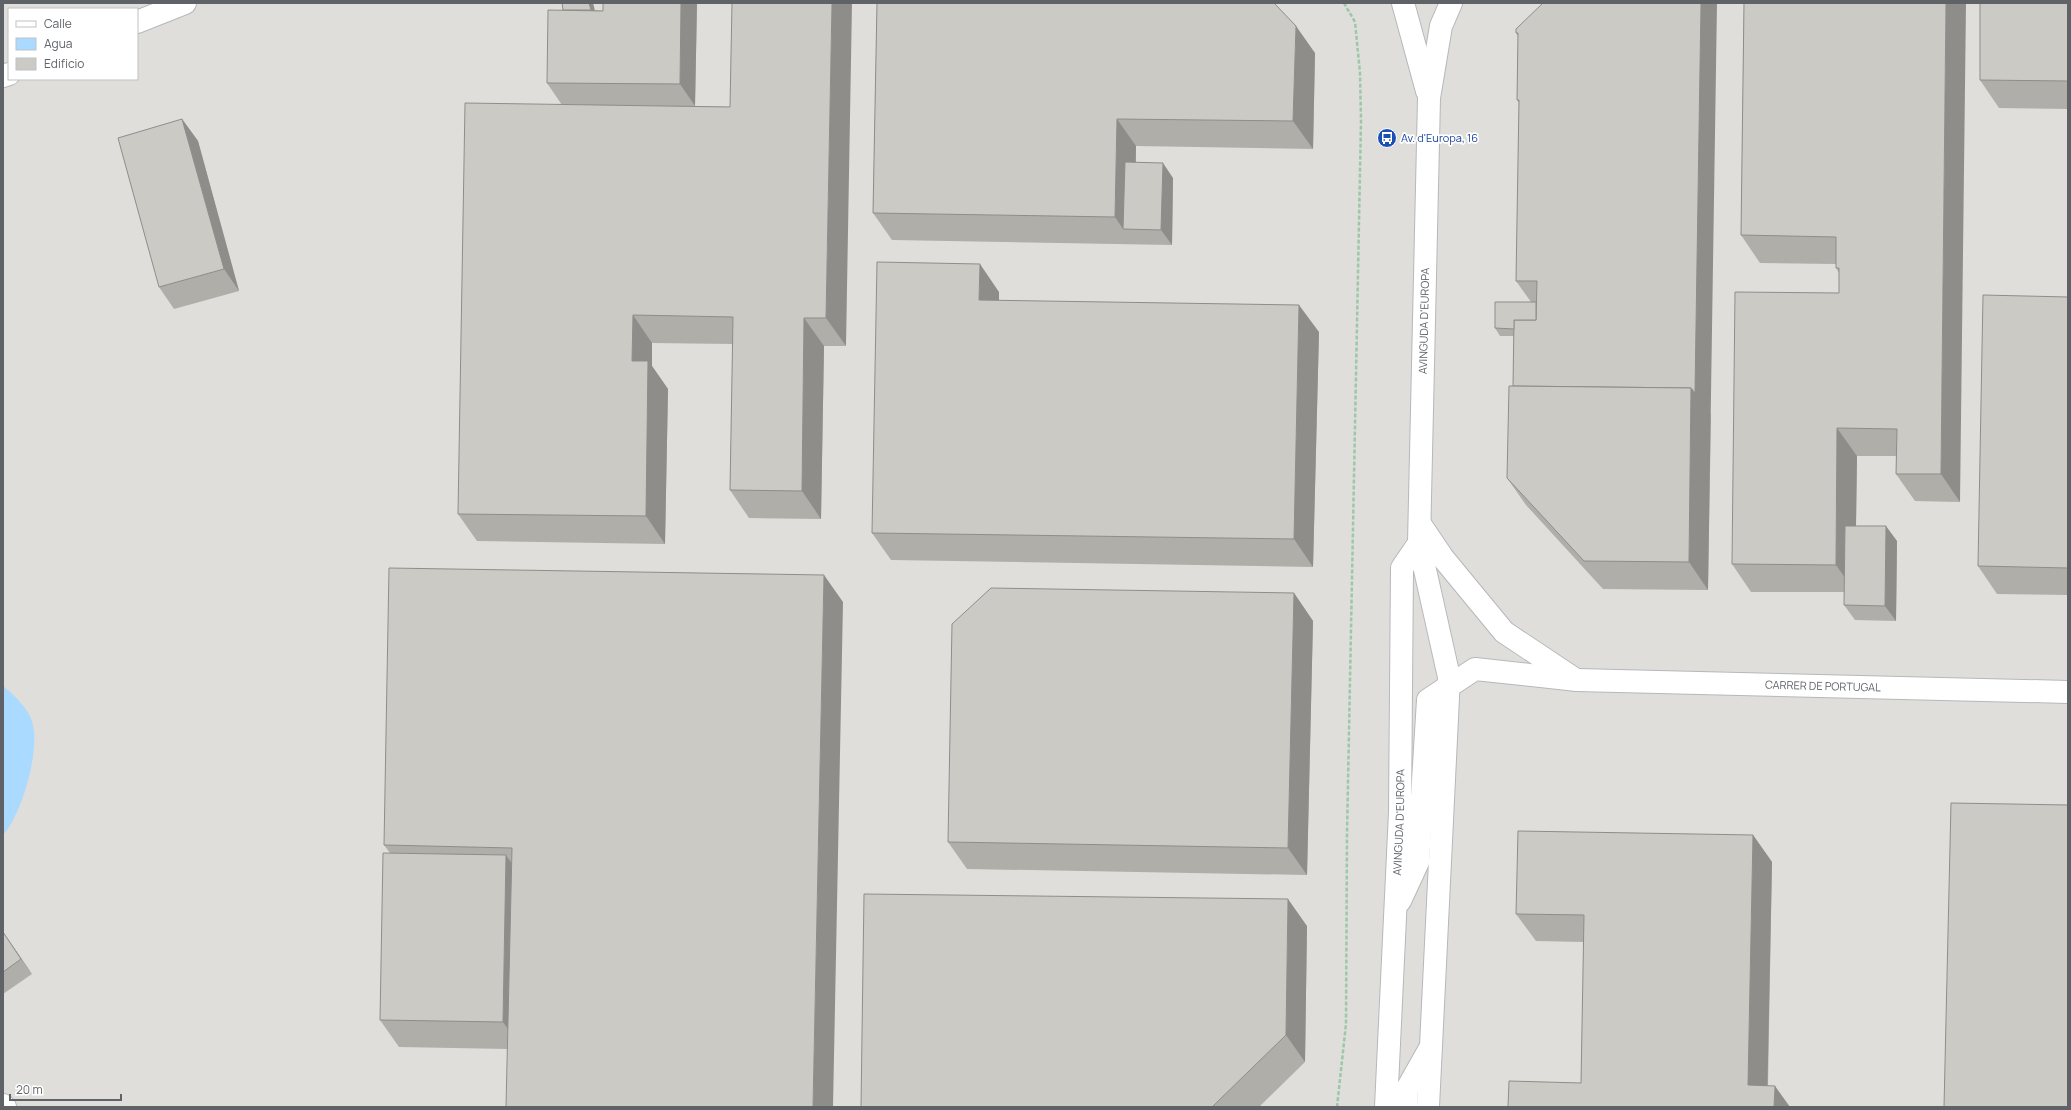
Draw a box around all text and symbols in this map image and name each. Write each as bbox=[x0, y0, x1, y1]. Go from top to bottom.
legend bbox=[8, 8, 138, 80]
text: Calle bbox=[44, 15, 72, 32]
text: Agua bbox=[44, 35, 73, 52]
text: Edificio bbox=[44, 55, 84, 72]
bus stop icon: Av. d'Europa, 16 bbox=[1376, 127, 1398, 149]
place label: Av. d'Europa, 16 bbox=[1401, 130, 1478, 145]
street label: AVINGUDA D'EUROPA bbox=[1415, 267, 1432, 374]
street label: CARRER DE PORTUGAL bbox=[1765, 677, 1881, 694]
street label: AVINGUDA D'EUROPA bbox=[1389, 769, 1407, 876]
scale bar bbox=[10, 1076, 121, 1102]
text: 20 m bbox=[16, 1081, 43, 1098]

